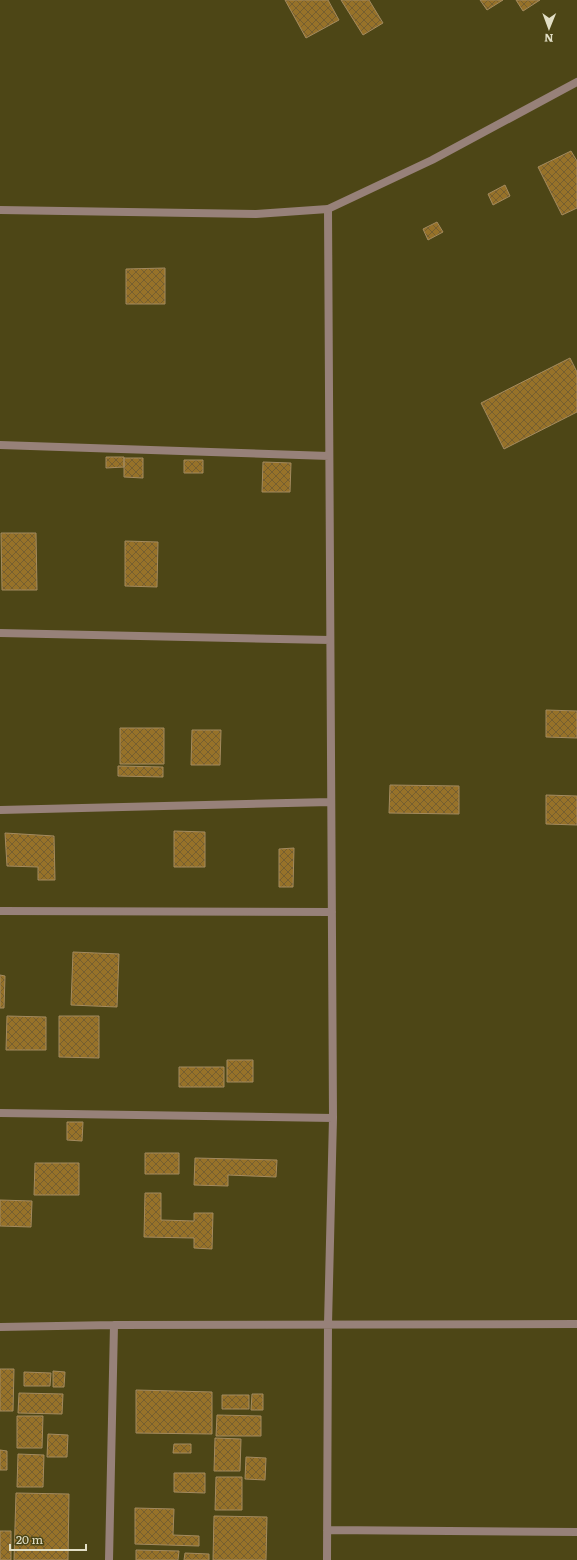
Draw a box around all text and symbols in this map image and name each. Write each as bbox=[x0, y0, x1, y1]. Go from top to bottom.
north arrow bbox=[529, 8, 569, 48]
text: N bbox=[544, 31, 554, 47]
scale bar bbox=[10, 1526, 86, 1552]
text: 20 m bbox=[16, 1530, 43, 1548]

